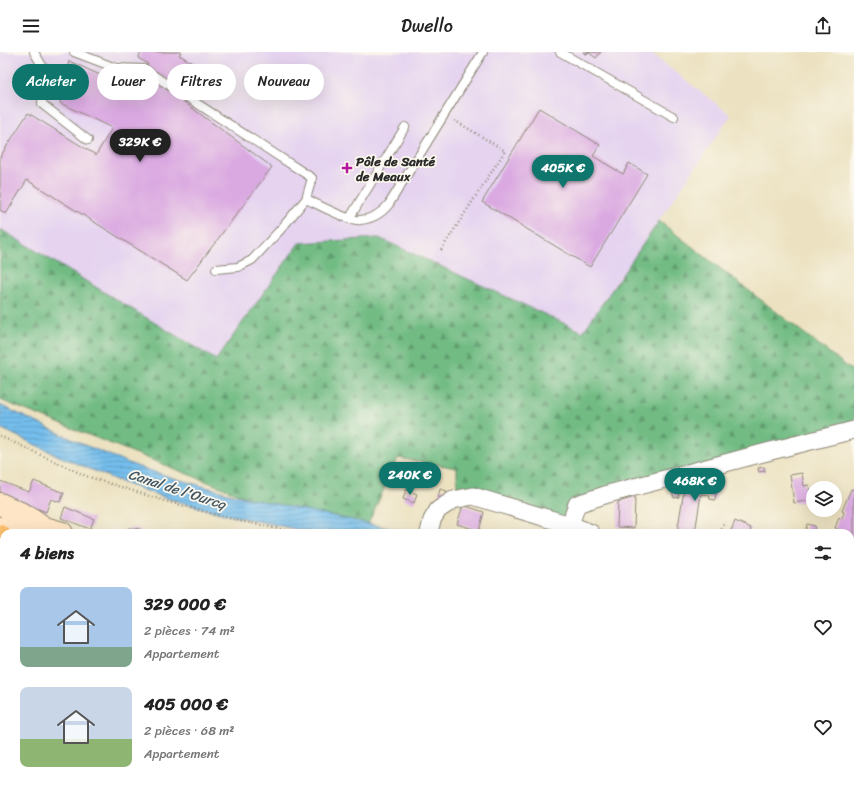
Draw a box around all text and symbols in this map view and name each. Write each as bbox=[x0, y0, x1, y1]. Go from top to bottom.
text: Dwello bbox=[401, 10, 453, 42]
icon: menu bbox=[20, 15, 42, 37]
icon: share bbox=[812, 15, 834, 37]
chip: Acheter bbox=[12, 64, 89, 100]
chip: Louer bbox=[97, 64, 159, 100]
chip: Filtres bbox=[167, 64, 236, 100]
chip: Nouveau bbox=[244, 64, 324, 100]
pin: 329K € bbox=[107, 129, 173, 163]
text: 329K € bbox=[119, 130, 161, 153]
place label: Pôle de Santé de Meaux bbox=[356, 150, 436, 188]
pin: 405K € bbox=[530, 155, 596, 189]
text: 405K € bbox=[541, 156, 585, 179]
marker: Pôle de Santé de Meaux bbox=[341, 162, 353, 174]
water label: Canal de l'Ourcq bbox=[125, 462, 230, 517]
pin: 240K € bbox=[377, 462, 443, 496]
text: 240K € bbox=[388, 463, 432, 486]
pin: 468K € bbox=[662, 468, 728, 502]
text: 468K € bbox=[673, 469, 717, 492]
map controls bbox=[806, 481, 842, 517]
button: layers bbox=[806, 481, 842, 517]
text: 4 biens bbox=[20, 538, 74, 568]
icon: filters bbox=[812, 542, 834, 564]
text: 329 000 € bbox=[144, 589, 226, 619]
icon: home bbox=[52, 603, 100, 651]
icon: heart bbox=[812, 616, 834, 638]
text: 2 pièces · 74 m² bbox=[144, 619, 235, 642]
text: Appartement bbox=[144, 642, 219, 665]
text: 405 000 € bbox=[144, 689, 228, 719]
icon: home bbox=[52, 703, 100, 751]
icon: heart bbox=[812, 716, 834, 738]
text: 2 pièces · 68 m² bbox=[144, 719, 234, 742]
text: Appartement bbox=[144, 742, 219, 765]

